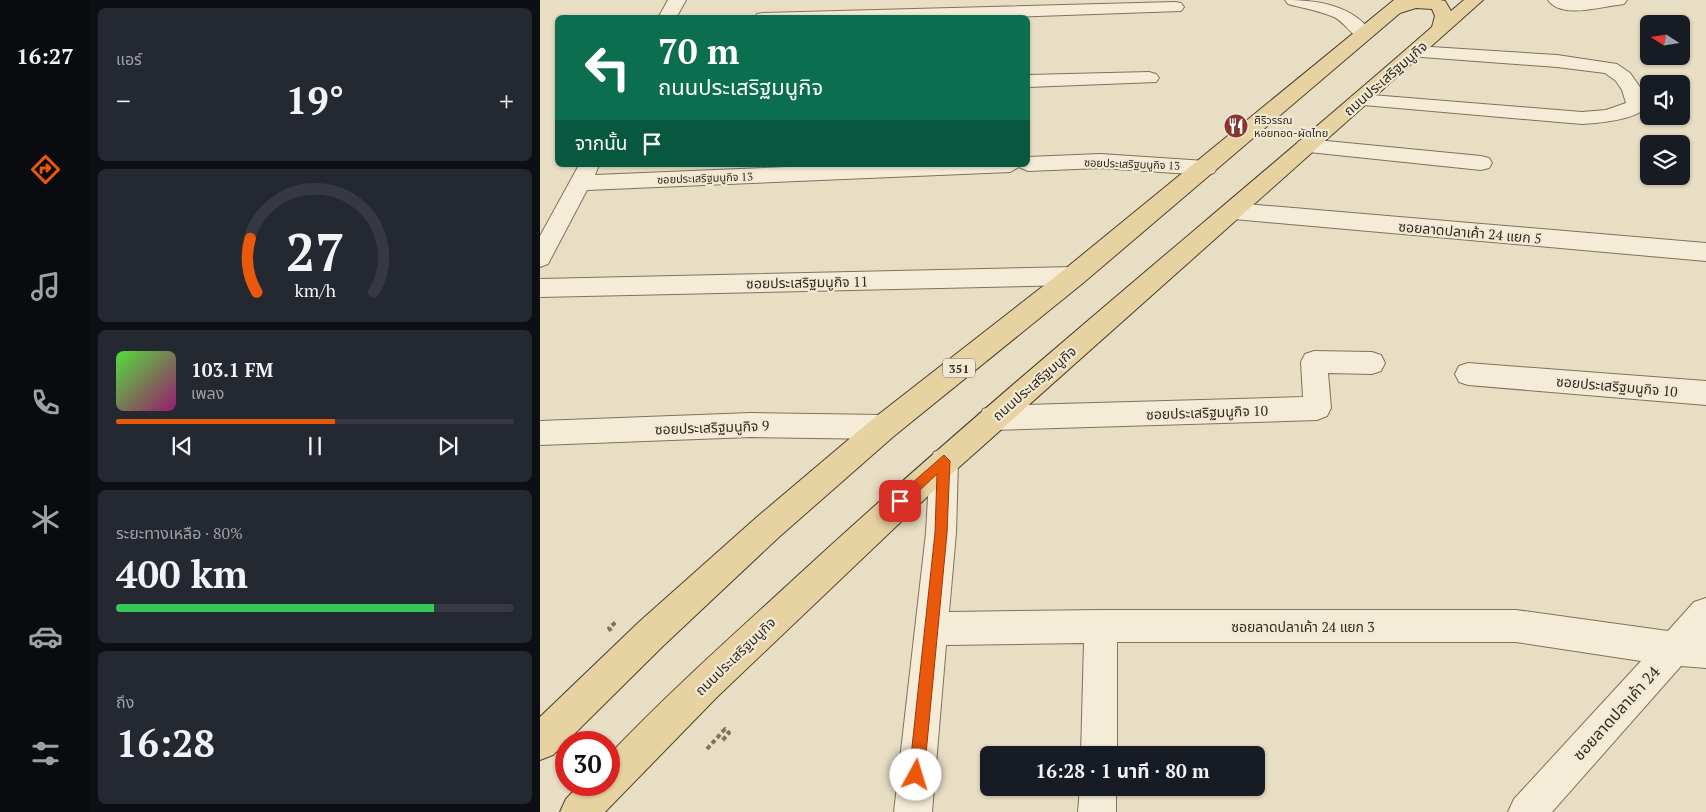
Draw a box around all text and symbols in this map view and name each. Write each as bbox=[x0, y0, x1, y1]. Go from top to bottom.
north arrow bbox=[1640, 15, 1690, 65]
map controls bbox=[1640, 15, 1690, 185]
text: 70 m bbox=[658, 28, 739, 74]
icon: left bbox=[575, 35, 640, 100]
street label: ถนนประเสริฐมนูกิจ bbox=[1339, 36, 1431, 120]
text: 16:27 bbox=[16, 41, 74, 70]
text: แอร์ bbox=[116, 48, 142, 70]
text: ถนนประเสริฐมนูกิจ bbox=[658, 72, 823, 101]
text: 19° bbox=[286, 75, 344, 125]
button: sound bbox=[1640, 75, 1690, 125]
text: − bbox=[116, 82, 131, 119]
text: + bbox=[499, 82, 514, 119]
restaurant icon: ศิริวรรณ หอยทอด-ผัดไทย bbox=[1223, 113, 1249, 139]
place label: ศิริวรรณ หอยทอด-ผัดไทย bbox=[1254, 113, 1328, 140]
text: จากนั้น bbox=[575, 130, 628, 155]
icon: arrive bbox=[638, 130, 666, 158]
button: layers bbox=[1640, 135, 1690, 185]
icon: directions bbox=[28, 152, 63, 187]
street label: ซอยประเสริฐมนูกิจ 13 bbox=[1084, 155, 1180, 173]
street label: ซอยประเสริฐมนูกิจ 13 bbox=[657, 169, 753, 187]
street label: ซอยลาดปลาเค้า 24 แยก 5 bbox=[1398, 216, 1542, 248]
text: 27 bbox=[286, 217, 344, 286]
icon: music bbox=[28, 269, 63, 304]
street label: ซอยประเสริฐมนูกิจ 11 bbox=[746, 271, 868, 293]
text: km/h bbox=[294, 278, 336, 302]
street label: ถนนประเสริฐมนูกิจ bbox=[988, 341, 1080, 425]
text: 103.1 FM bbox=[191, 357, 273, 382]
road number: 351 bbox=[943, 358, 975, 378]
street label: ซอยประเสริฐมนูกิจ 10 bbox=[1555, 371, 1679, 401]
text: เพลง bbox=[191, 382, 224, 404]
icon: phone bbox=[28, 385, 63, 420]
street label: ซอยประเสริฐมนูกิจ 10 bbox=[1146, 400, 1268, 424]
street label: ซอยประเสริฐมนูกิจ 9 bbox=[654, 416, 770, 438]
icon: previous bbox=[168, 432, 196, 460]
icon: pause bbox=[301, 432, 329, 460]
icon: next bbox=[434, 432, 462, 460]
pin bbox=[879, 480, 921, 522]
icon: arrive bbox=[886, 487, 914, 515]
icon: climate bbox=[28, 502, 63, 537]
text: ระยะทางเหลือ · 80% bbox=[116, 522, 243, 544]
text: 400 km bbox=[116, 549, 248, 599]
street label: ถนนประเสริฐมนูกิจ bbox=[691, 613, 779, 699]
street label: ซอยลาดปลาเค้า 24 แยก 3 bbox=[1231, 617, 1375, 636]
icon: car bbox=[28, 619, 63, 654]
street label: ซอยลาดปลาเค้า 24 bbox=[1568, 661, 1665, 765]
text: ถึง bbox=[116, 691, 134, 713]
text: 16:28 bbox=[116, 718, 215, 768]
speed limit sign: 30 bbox=[555, 731, 620, 796]
icon: filters bbox=[28, 736, 63, 771]
position arrow bbox=[889, 748, 941, 800]
text: 16:28 · 1 นาที · 80 m bbox=[1035, 758, 1210, 783]

